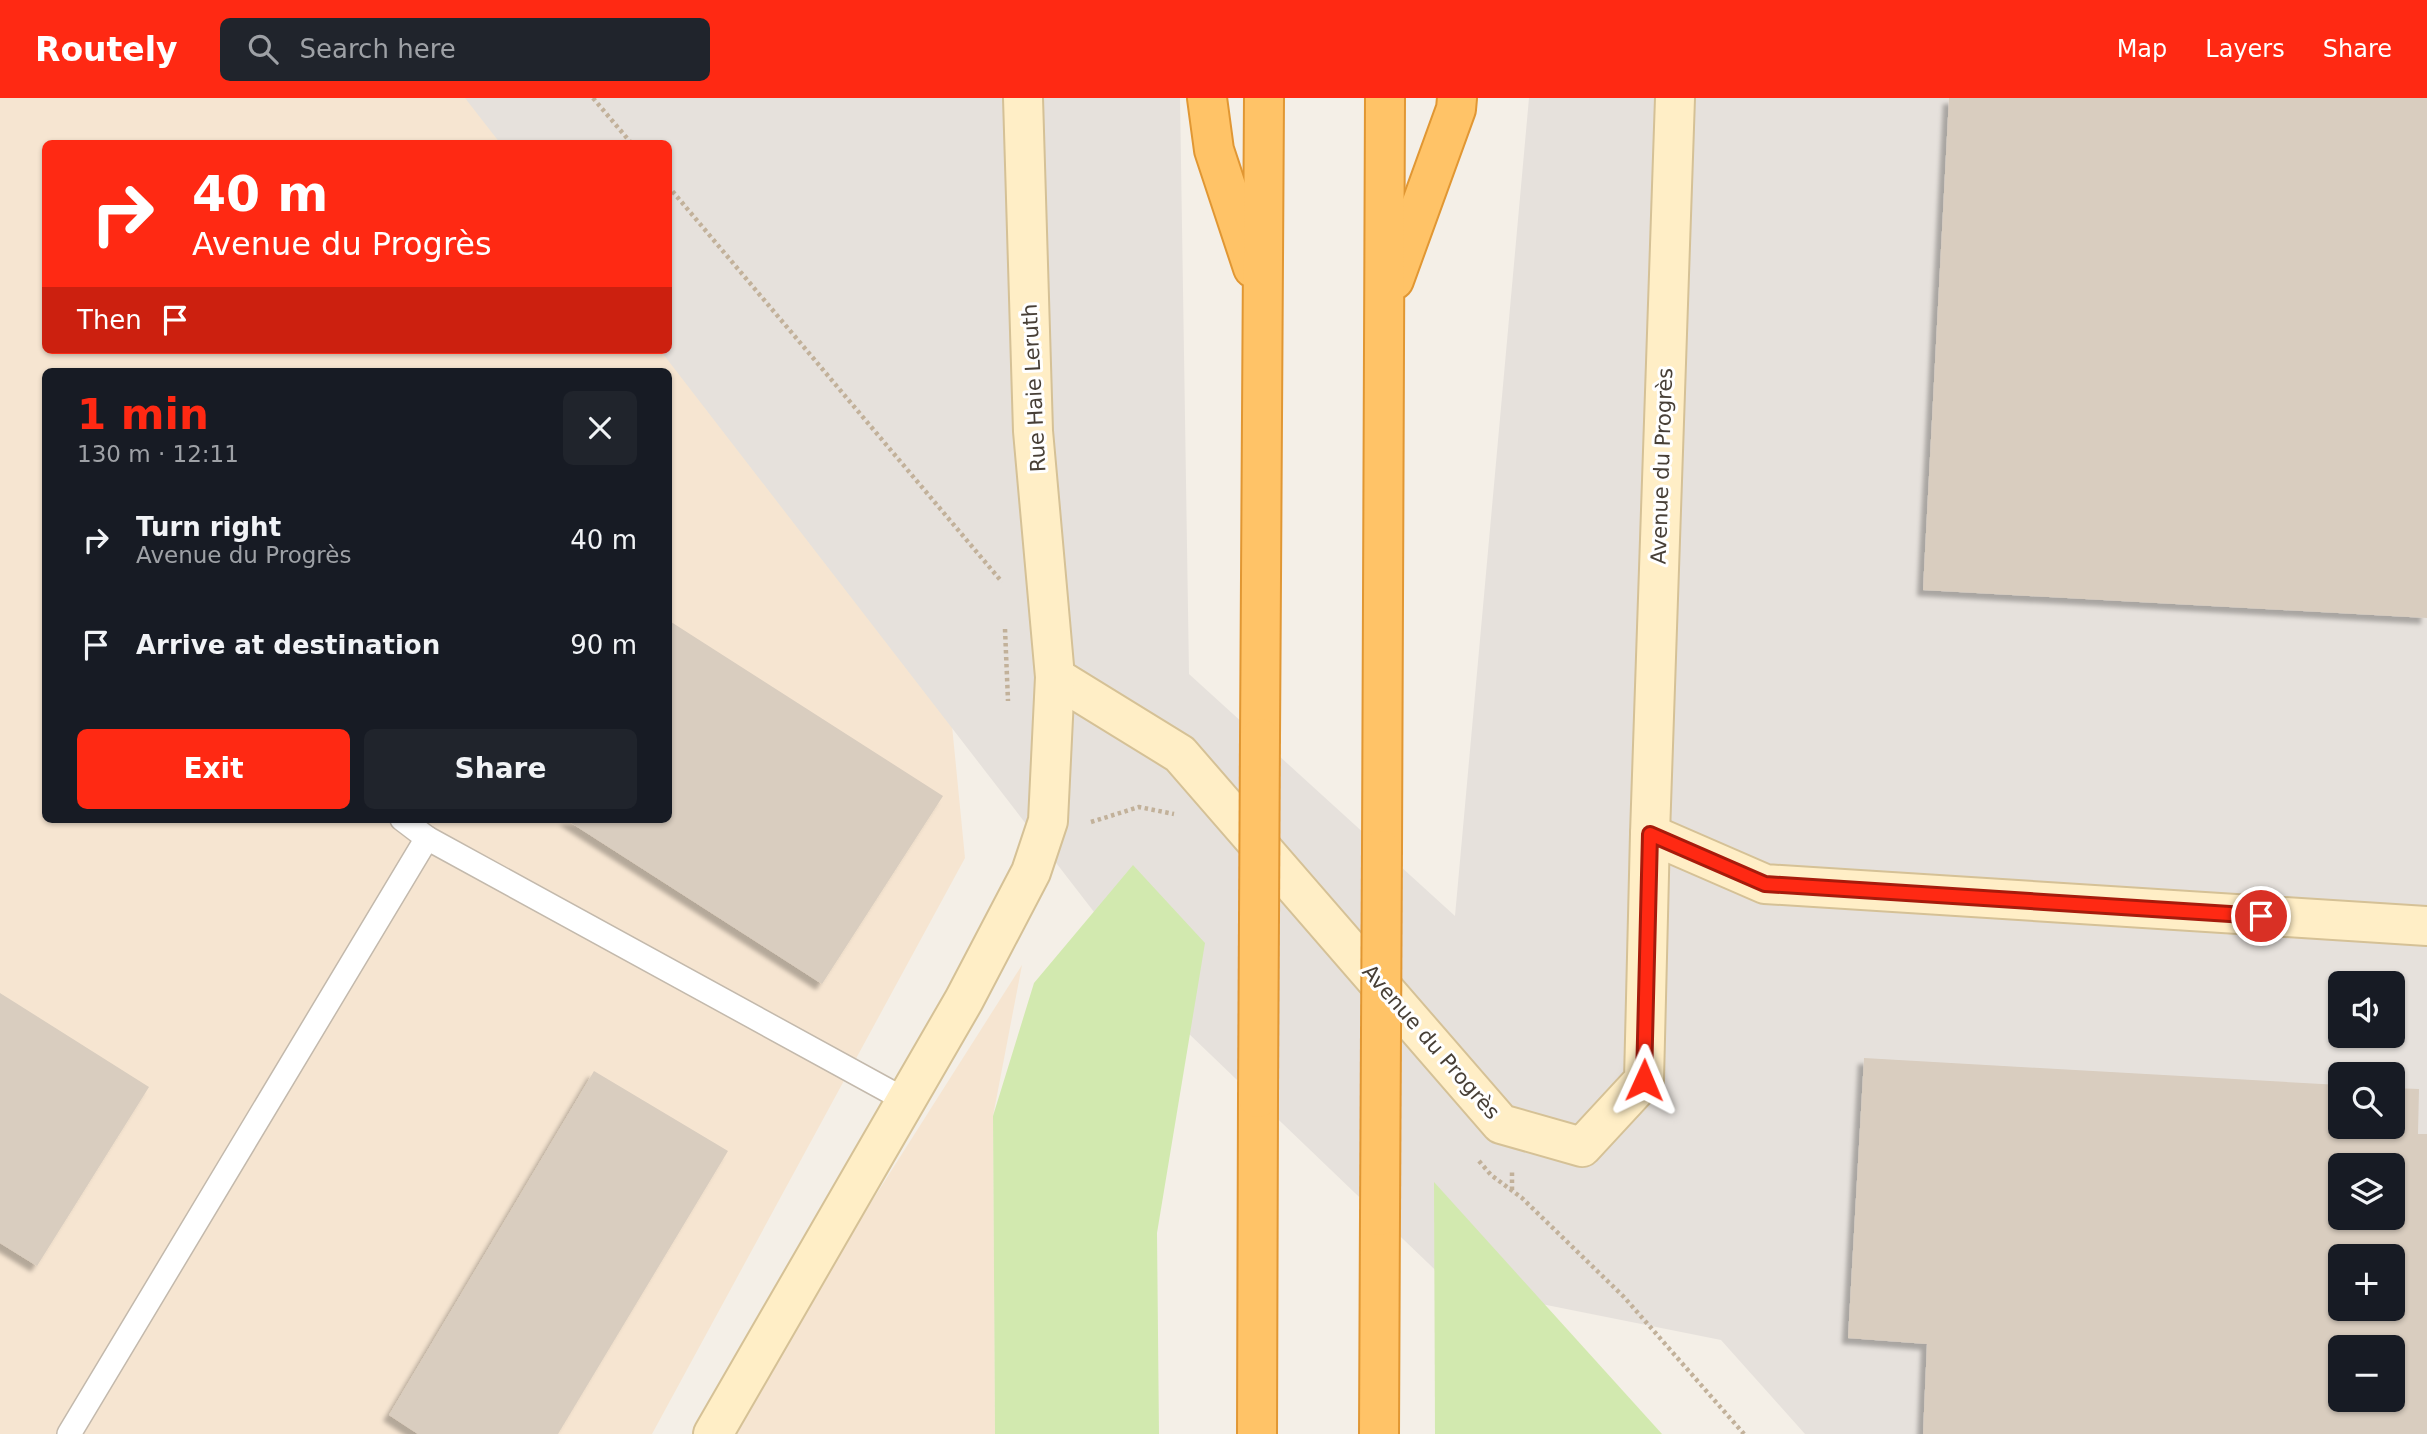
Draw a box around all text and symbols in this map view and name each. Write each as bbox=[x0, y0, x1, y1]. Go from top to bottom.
search box bbox=[220, 18, 710, 81]
text: Routely bbox=[35, 30, 178, 69]
icon: search bbox=[244, 30, 282, 68]
text: Search here bbox=[300, 34, 456, 64]
text: Map bbox=[2117, 35, 2167, 63]
text: Layers bbox=[2205, 35, 2285, 63]
text: Share bbox=[2323, 35, 2392, 63]
text: 40 m bbox=[192, 166, 328, 223]
icon: right bbox=[77, 168, 168, 259]
text: Avenue du Progrès bbox=[192, 225, 492, 263]
icon: arrive bbox=[156, 301, 194, 339]
street label: Rue Haie Leruth bbox=[1018, 303, 1050, 473]
text: Then bbox=[77, 305, 142, 335]
street label: Avenue du Progrès bbox=[1647, 367, 1677, 565]
text: 1 min bbox=[77, 390, 209, 439]
button: close bbox=[563, 391, 637, 465]
text: 130 m · 12:11 bbox=[77, 441, 239, 467]
text: Turn right bbox=[136, 512, 281, 542]
icon: right bbox=[77, 521, 115, 559]
text: 40 m bbox=[570, 525, 637, 555]
text: Avenue du Progrès bbox=[136, 542, 351, 568]
icon: arrive bbox=[77, 626, 115, 664]
text: Arrive at destination bbox=[136, 630, 440, 660]
text: 90 m bbox=[570, 630, 637, 660]
button: Exit bbox=[77, 729, 350, 809]
button: Share bbox=[364, 729, 637, 809]
pin bbox=[2231, 886, 2291, 946]
icon: arrive bbox=[2242, 897, 2280, 935]
street label: Avenue du Progrès bbox=[1357, 960, 1505, 1124]
map controls bbox=[2328, 971, 2405, 1412]
button: sound bbox=[2328, 971, 2405, 1048]
position arrow bbox=[1607, 1043, 1681, 1117]
button: search bbox=[2328, 1062, 2405, 1139]
button: layers bbox=[2328, 1153, 2405, 1230]
button: + bbox=[2328, 1244, 2405, 1321]
button: − bbox=[2328, 1335, 2405, 1412]

